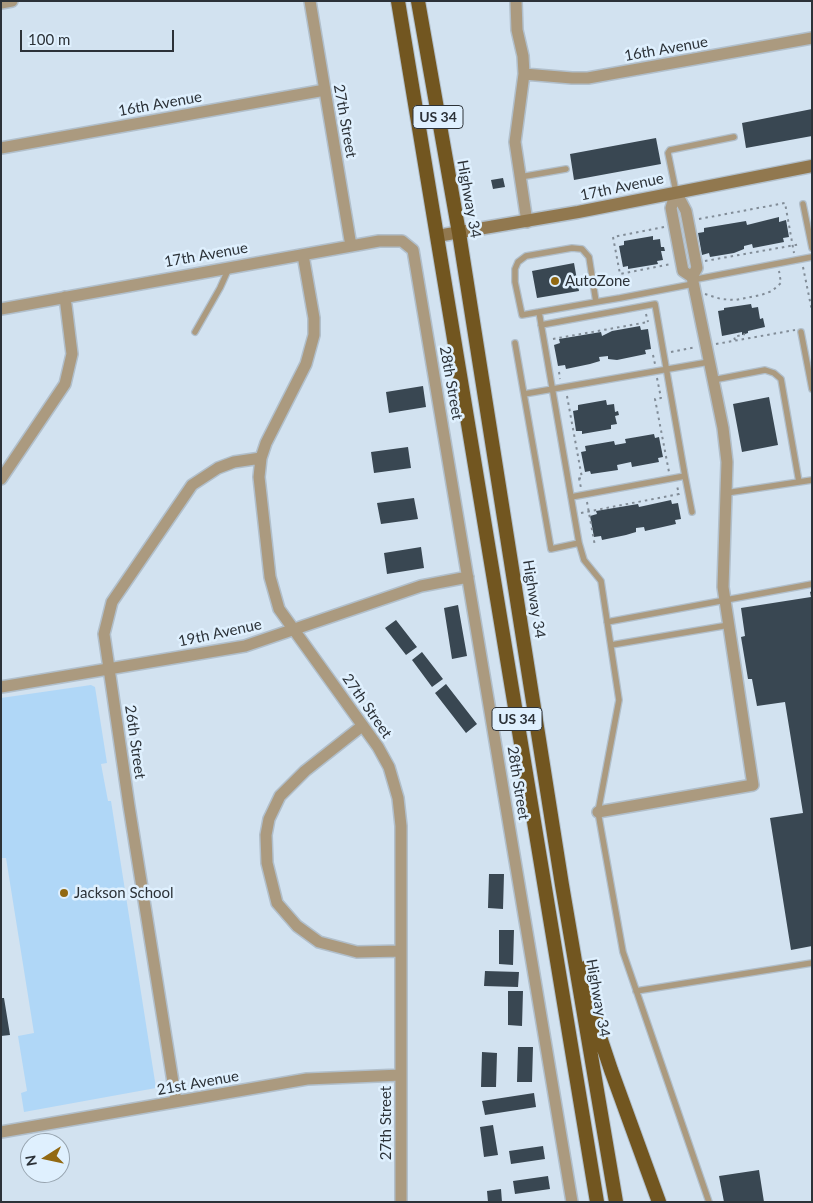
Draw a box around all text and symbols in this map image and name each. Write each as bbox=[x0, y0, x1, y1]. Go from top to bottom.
scale bar bbox=[22, 20, 176, 52]
text: 100 m bbox=[28, 30, 70, 48]
street label: 16th Avenue bbox=[623, 33, 709, 65]
street label: 27th Street bbox=[330, 83, 360, 159]
street label: 16th Avenue bbox=[117, 88, 203, 120]
road number: US 34 bbox=[413, 105, 463, 128]
street label: Highway 34 bbox=[453, 159, 485, 239]
street label: 17th Avenue bbox=[579, 169, 665, 205]
street label: 17th Avenue bbox=[163, 239, 249, 271]
place label: AutoZone bbox=[565, 272, 630, 290]
marker: AutoZone bbox=[549, 275, 561, 287]
street label: 28th Street bbox=[436, 345, 466, 421]
street label: Highway 34 bbox=[519, 559, 549, 639]
street label: 19th Avenue bbox=[177, 615, 263, 651]
street label: 27th Street bbox=[338, 670, 396, 742]
street label: 26th Street bbox=[121, 704, 149, 780]
road number: US 34 bbox=[492, 708, 542, 731]
street label: 28th Street bbox=[503, 745, 533, 821]
place label: Jackson School bbox=[74, 884, 174, 902]
marker: Jackson School bbox=[58, 887, 70, 899]
street label: Highway 34 bbox=[582, 958, 614, 1038]
street label: 21st Avenue bbox=[156, 1067, 240, 1099]
street label: 27th Street bbox=[377, 1086, 395, 1160]
north arrow bbox=[20, 1133, 70, 1183]
text: N bbox=[21, 1154, 40, 1167]

